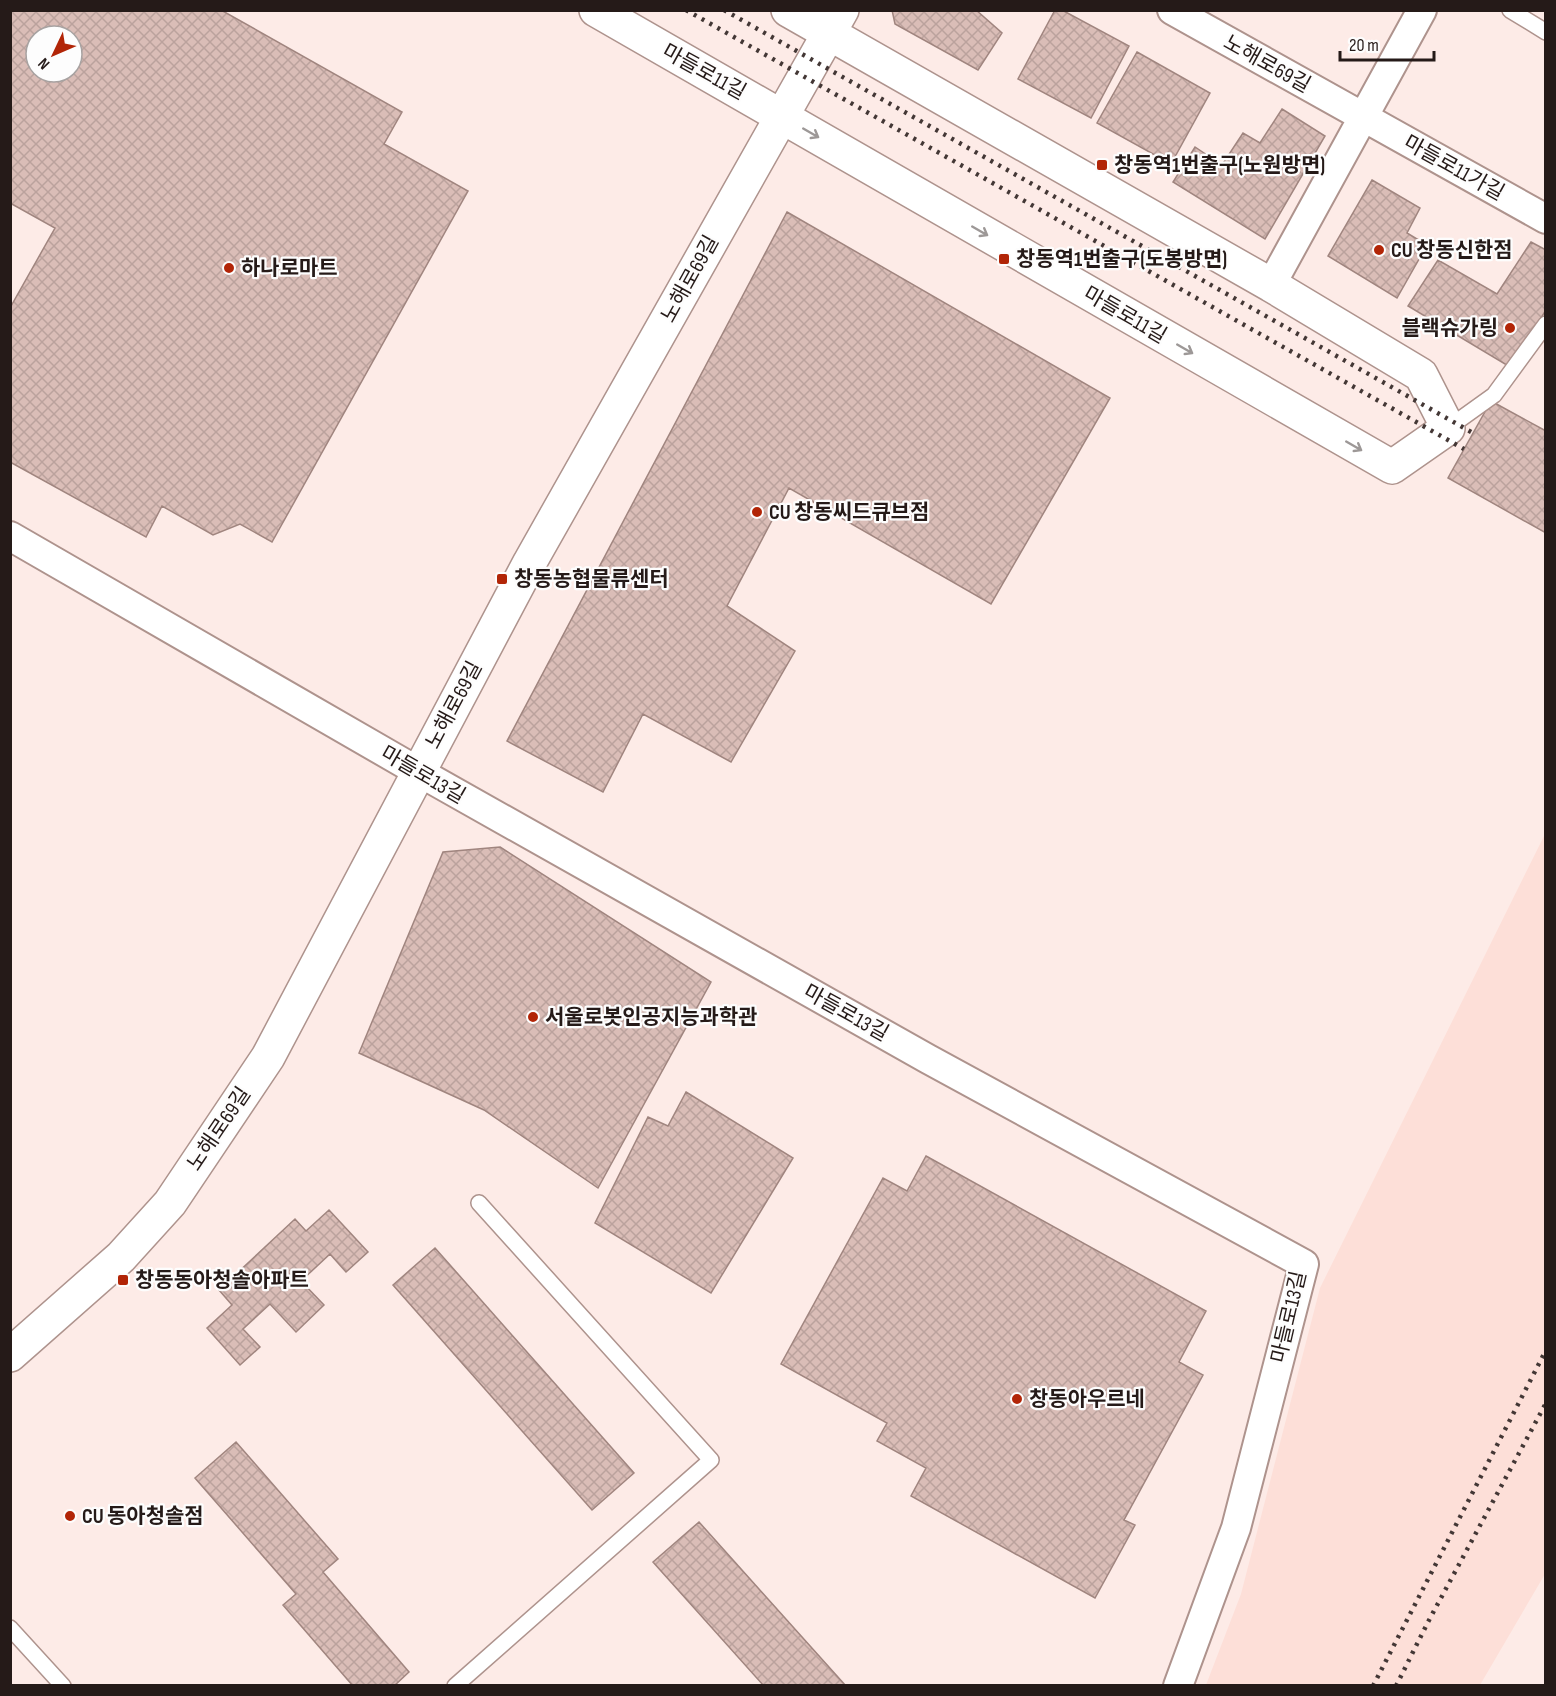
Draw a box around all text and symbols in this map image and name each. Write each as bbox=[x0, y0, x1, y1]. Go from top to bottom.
north arrow bbox=[24, 24, 84, 84]
scale bar bbox=[1340, 24, 1434, 62]
street label: 노해로69길 bbox=[1219, 30, 1315, 98]
text: 20 m bbox=[1349, 35, 1379, 56]
street label: 마들로11길 bbox=[658, 39, 750, 105]
text: N bbox=[34, 54, 54, 73]
one-way arrow bbox=[802, 127, 819, 139]
street label: 마들로11가길 bbox=[1399, 130, 1509, 206]
place label: 창동역1번출구(노원방면) bbox=[1114, 153, 1325, 178]
marker: 창동역1번출구(노원방면) bbox=[1095, 158, 1109, 172]
one-way arrow bbox=[971, 225, 988, 237]
street label: 노해로69길 bbox=[656, 231, 724, 327]
place label: CU 창동신한점 bbox=[1391, 238, 1513, 263]
marker: CU 창동신한점 bbox=[1372, 243, 1386, 257]
place label: 창동역1번출구(도봉방면) bbox=[1016, 247, 1227, 272]
marker: 창동역1번출구(도봉방면) bbox=[997, 252, 1011, 266]
place label: 하나로마트 bbox=[241, 256, 338, 281]
marker: 하나로마트 bbox=[222, 261, 236, 275]
street label: 마들로11길 bbox=[1079, 281, 1171, 349]
place label: 블랙슈가링 bbox=[1401, 316, 1498, 341]
marker: 블랙슈가링 bbox=[1503, 321, 1517, 335]
one-way arrow bbox=[1176, 343, 1193, 355]
one-way arrow bbox=[1346, 440, 1363, 452]
place label: CU 창동씨드큐브점 bbox=[769, 500, 929, 525]
marker: CU 창동씨드큐브점 bbox=[750, 505, 764, 519]
place label: 창동농협물류센터 bbox=[514, 567, 669, 592]
marker: 창동농협물류센터 bbox=[495, 572, 509, 586]
street label: 노해로69길 bbox=[421, 657, 487, 753]
street label: 마들로13길 bbox=[376, 741, 470, 809]
street label: 마들로13길 bbox=[799, 979, 893, 1047]
place label: 서울로봇인공지능과학관 bbox=[545, 1005, 758, 1030]
marker: 서울로봇인공지능과학관 bbox=[526, 1010, 540, 1024]
street label: 노해로69길 bbox=[182, 1082, 256, 1176]
place label: 창동동아청솔아파트 bbox=[135, 1268, 309, 1293]
street label: 마들로13길 bbox=[1266, 1269, 1312, 1365]
marker: 창동동아청솔아파트 bbox=[116, 1273, 130, 1287]
place label: 창동아우르네 bbox=[1029, 1387, 1145, 1412]
marker: 창동아우르네 bbox=[1010, 1392, 1024, 1406]
place label: CU 동아청솔점 bbox=[82, 1504, 204, 1529]
marker: CU 동아청솔점 bbox=[63, 1509, 77, 1523]

